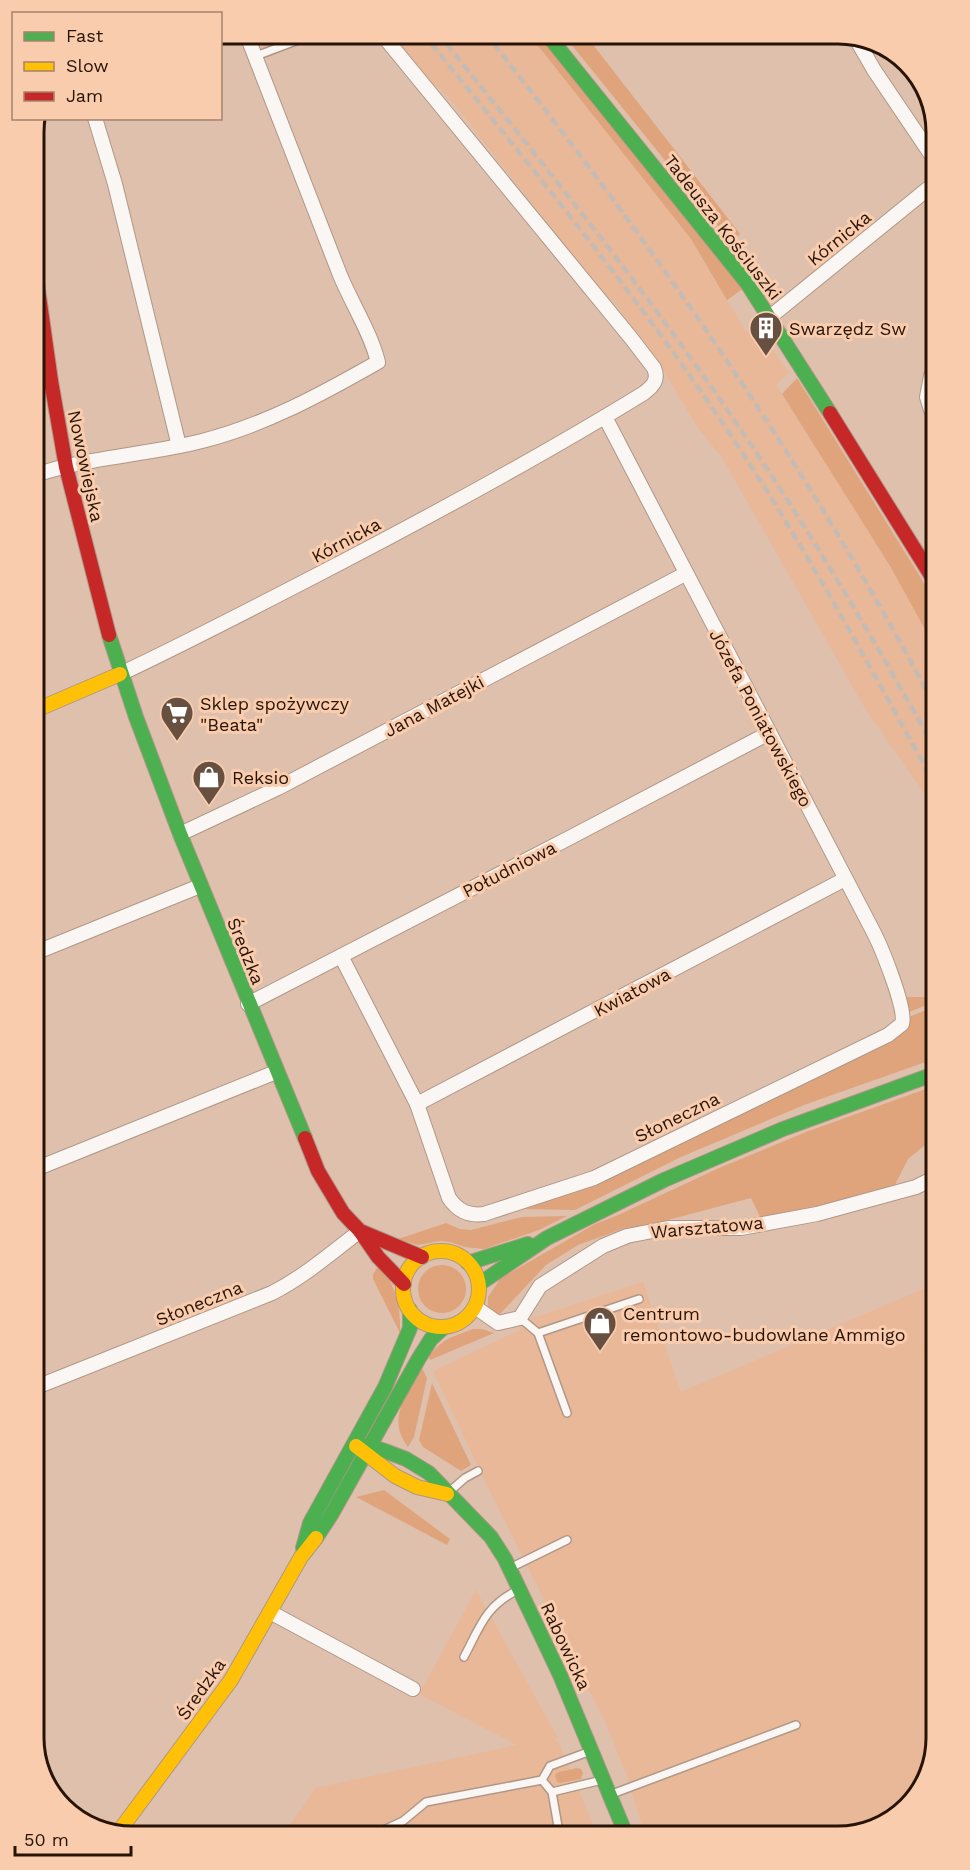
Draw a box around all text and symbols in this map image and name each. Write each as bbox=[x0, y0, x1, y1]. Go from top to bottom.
legend bbox=[12, 12, 222, 120]
text: Fast bbox=[66, 25, 104, 46]
text: Slow bbox=[66, 55, 109, 76]
text: Jam bbox=[66, 85, 103, 106]
street label: Tadeusza Kościuszki bbox=[660, 150, 786, 304]
street label: Kórnicka bbox=[803, 206, 875, 270]
building icon: Swarzędz Sw bbox=[748, 310, 784, 357]
place label: Swarzędz Sw bbox=[789, 318, 906, 339]
street label: Nowowiejska bbox=[64, 408, 108, 524]
street label: Kórnicka bbox=[308, 513, 384, 567]
street label: Józefa Poniatowskiego bbox=[705, 625, 817, 811]
street label: Jana Matejki bbox=[381, 671, 487, 741]
place label: Sklep spożywczy "Beata" bbox=[200, 693, 350, 735]
supermarket icon: Sklep spożywczy "Beata" bbox=[159, 695, 195, 742]
shop icon: Reksio bbox=[191, 759, 227, 806]
place label: Reksio bbox=[232, 767, 289, 788]
street label: Południowa bbox=[459, 836, 559, 902]
street label: Średzka bbox=[223, 915, 269, 987]
street label: Kwiatowa bbox=[590, 963, 674, 1021]
street label: Słoneczna bbox=[631, 1087, 723, 1147]
street label: Warsztatowa bbox=[650, 1212, 764, 1242]
street label: Słoneczna bbox=[153, 1276, 245, 1330]
place label: Centrum remontowo-budowlane Ammigo bbox=[623, 1303, 905, 1345]
shop icon: Centrum remontowo-budowlane Ammigo bbox=[582, 1305, 618, 1352]
street label: Rabowicka bbox=[537, 1599, 595, 1693]
street label: Średzka bbox=[172, 1654, 230, 1724]
scale bar bbox=[15, 1819, 130, 1857]
text: 50 m bbox=[24, 1829, 69, 1850]

